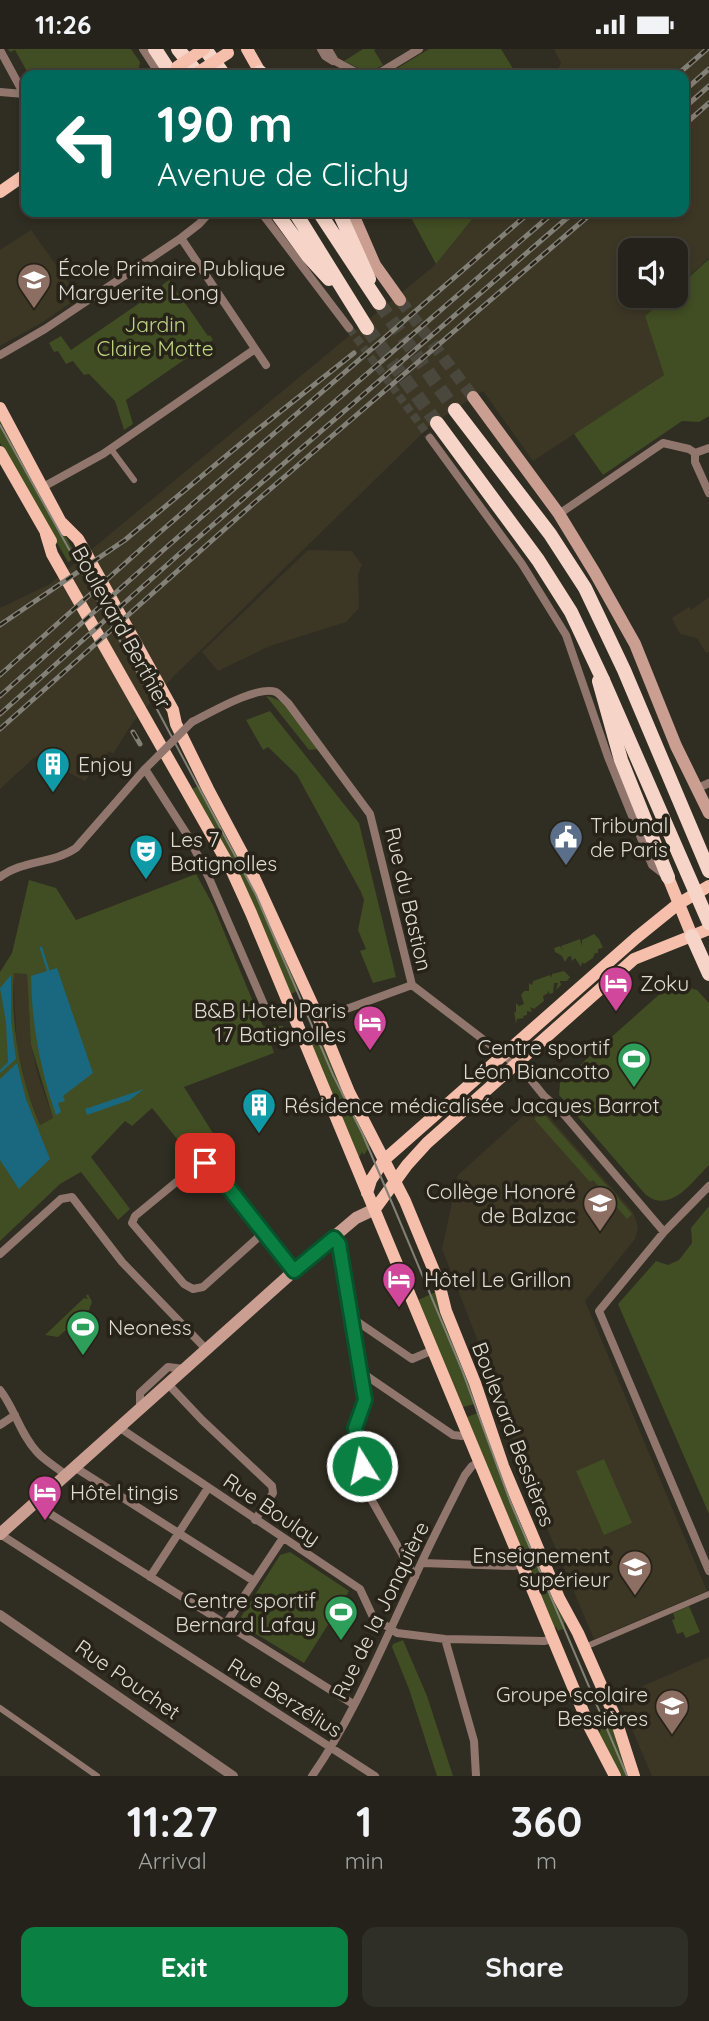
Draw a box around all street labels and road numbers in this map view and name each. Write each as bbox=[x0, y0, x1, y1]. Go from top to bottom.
street label: Boulevard Berthier bbox=[67, 541, 177, 713]
street label: Rue du Bastion bbox=[380, 825, 438, 973]
street label: Boulevard Bessières bbox=[467, 1338, 561, 1530]
street label: Rue Boulay bbox=[219, 1467, 325, 1551]
street label: Rue de la Jonquière bbox=[326, 1517, 434, 1703]
street label: Rue Pouchet bbox=[71, 1633, 185, 1725]
street label: Rue Berzélius bbox=[223, 1652, 347, 1742]

